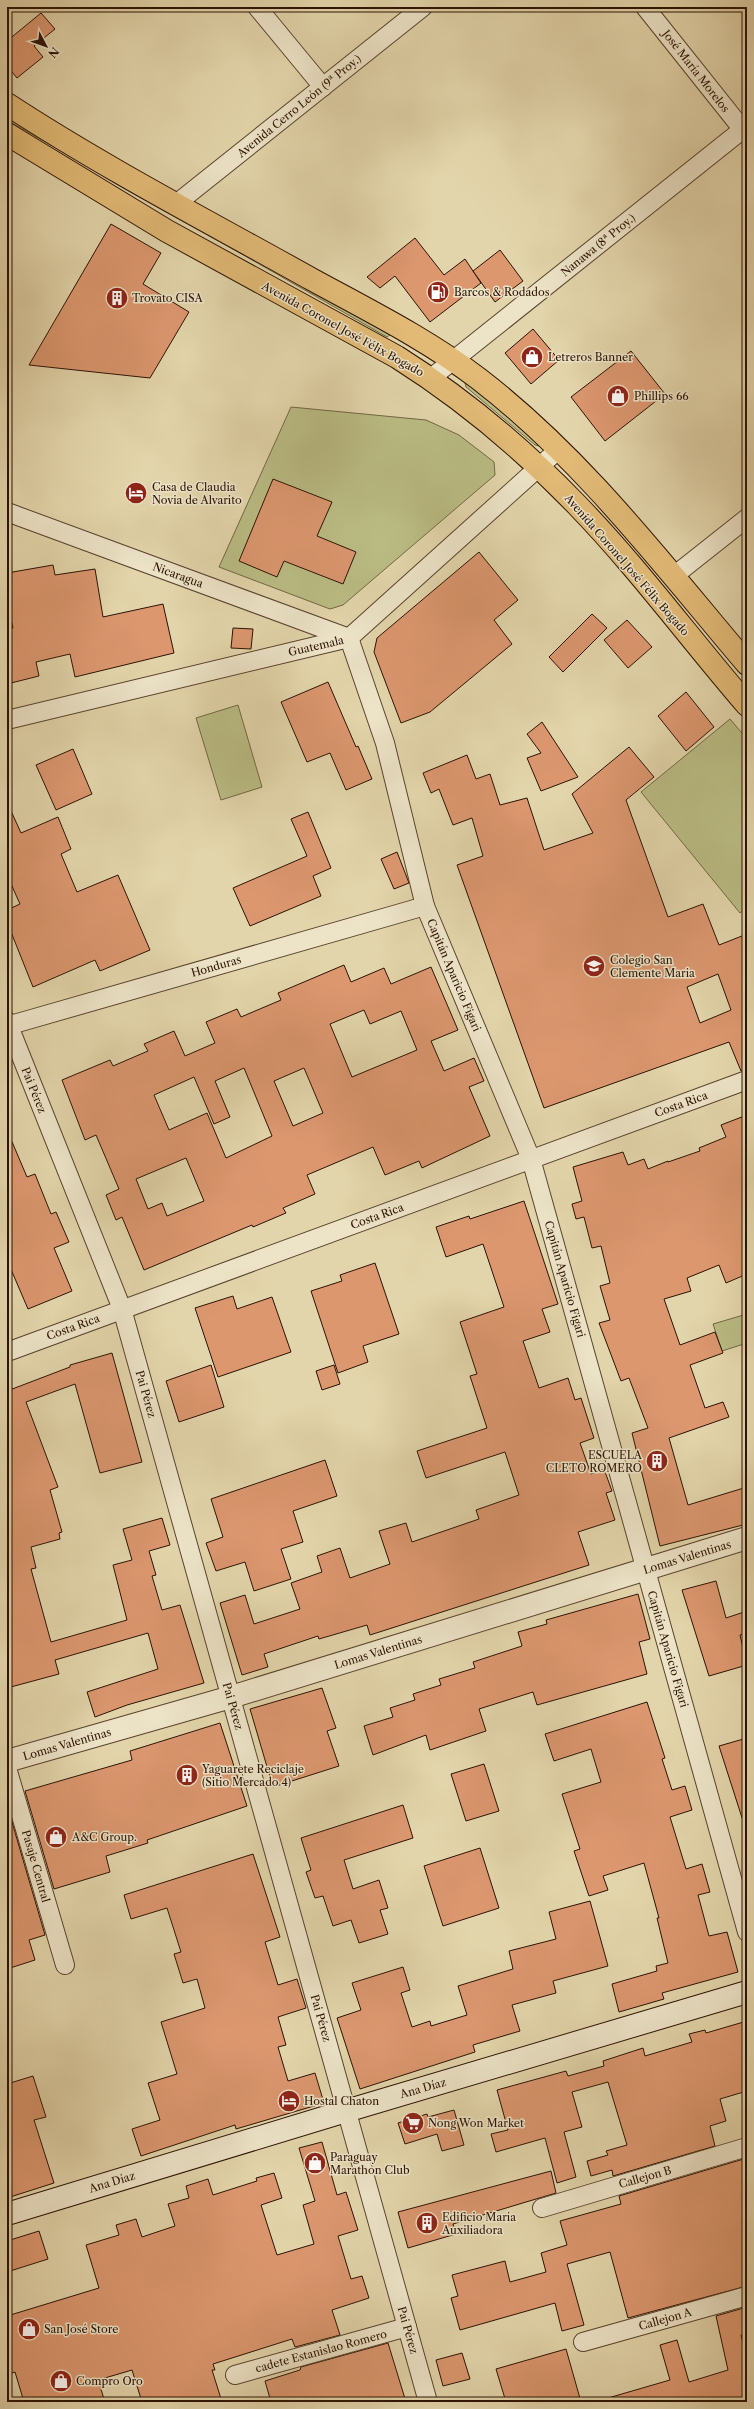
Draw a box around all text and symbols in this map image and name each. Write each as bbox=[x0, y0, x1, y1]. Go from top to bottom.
street label: José María Morelos bbox=[658, 25, 733, 115]
north arrow bbox=[26, 26, 66, 66]
text: N bbox=[45, 44, 62, 61]
street label: Avenida Cerro León (9ª Proy.) bbox=[233, 52, 364, 161]
street label: Nanawa (8ª Proy.) bbox=[558, 211, 638, 279]
street label: Avenida Coronel José Félix Bogado bbox=[259, 278, 427, 380]
fuel station icon: Barcos & Rodados bbox=[425, 279, 451, 305]
building icon: Trovato CISA bbox=[104, 285, 130, 311]
place label: Barcos & Rodados bbox=[454, 285, 550, 299]
place label: Trovato CISA bbox=[132, 291, 204, 305]
shop icon: Letreros Banner bbox=[519, 344, 545, 370]
place label: Letreros Banner bbox=[548, 350, 633, 364]
shop icon: Phillips 66 bbox=[605, 383, 631, 409]
place label: Phillips 66 bbox=[634, 389, 689, 403]
hotel icon: Casa de Claudia Novia de Alvarito bbox=[123, 480, 149, 506]
place label: Casa de Claudia Novia de Alvarito bbox=[152, 480, 242, 507]
street label: Avenida Coronel José Félix Bogado bbox=[561, 491, 692, 639]
street label: Nicaragua bbox=[151, 559, 205, 591]
street label: Guatemala bbox=[287, 633, 345, 659]
street label: Capitán Aparicio Figari bbox=[424, 917, 484, 1034]
street label: Honduras bbox=[189, 952, 243, 980]
school or university icon: Colegio San Clemente Maria bbox=[581, 953, 607, 979]
place label: Colegio San Clemente Maria bbox=[610, 953, 695, 980]
street label: Pai Pérez bbox=[18, 1065, 50, 1115]
street label: Costa Rica bbox=[653, 1088, 710, 1120]
street label: Costa Rica bbox=[349, 1200, 406, 1232]
street label: Capitán Aparicio Figari bbox=[542, 1219, 589, 1340]
street label: Costa Rica bbox=[45, 1311, 102, 1343]
street label: Pai Pérez bbox=[133, 1369, 160, 1420]
place label: ESCUELA CLETO ROMERO bbox=[546, 1448, 643, 1475]
building icon: ESCUELA CLETO ROMERO bbox=[644, 1448, 670, 1474]
street label: Lomas Valentinas bbox=[641, 1537, 733, 1577]
street label: Capitán Aparicio Figari bbox=[645, 1589, 692, 1710]
street label: Lomas Valentinas bbox=[332, 1632, 424, 1672]
street label: Pai Pérez bbox=[220, 1681, 247, 1732]
street label: Lomas Valentinas bbox=[21, 1725, 113, 1763]
building icon: Yaguarete Reciclaje (Sitio Mercado 4) bbox=[174, 1762, 200, 1788]
place label: Yaguarete Reciclaje (Sitio Mercado 4) bbox=[201, 1762, 304, 1789]
shop icon: A&C Group. bbox=[43, 1824, 69, 1850]
street label: Pasaje Central bbox=[19, 1828, 53, 1905]
place label: A&C Group. bbox=[71, 1830, 137, 1844]
street label: Pai Pérez bbox=[308, 1993, 335, 2044]
street label: Ana Díaz bbox=[397, 2075, 448, 2102]
hotel icon: Hostal Chaton bbox=[276, 2088, 302, 2114]
place label: Hostal Chaton bbox=[304, 2094, 379, 2108]
supermarket icon: Nong Won Market bbox=[400, 2110, 426, 2136]
place label: Nong Won Market bbox=[428, 2116, 524, 2130]
shop icon: Paraguay Marathon Club bbox=[302, 2150, 328, 2176]
place label: Paraguay Marathon Club bbox=[330, 2150, 410, 2177]
street label: Callejon B bbox=[617, 2163, 673, 2191]
street label: Ana Díaz bbox=[86, 2168, 137, 2196]
building icon: Edificio María Auxiliadora bbox=[414, 2210, 440, 2236]
place label: Edificio María Auxiliadora bbox=[441, 2210, 516, 2237]
street label: Pai Pérez bbox=[395, 2305, 422, 2356]
street label: Callejon A bbox=[637, 2305, 694, 2333]
shop icon: San José Store bbox=[16, 2316, 42, 2342]
place label: San José Store bbox=[44, 2322, 118, 2336]
street label: cadete Estanislao Romero bbox=[254, 2327, 389, 2375]
shop icon: Compro Oro bbox=[48, 2368, 74, 2394]
place label: Compro Oro bbox=[76, 2374, 143, 2388]

